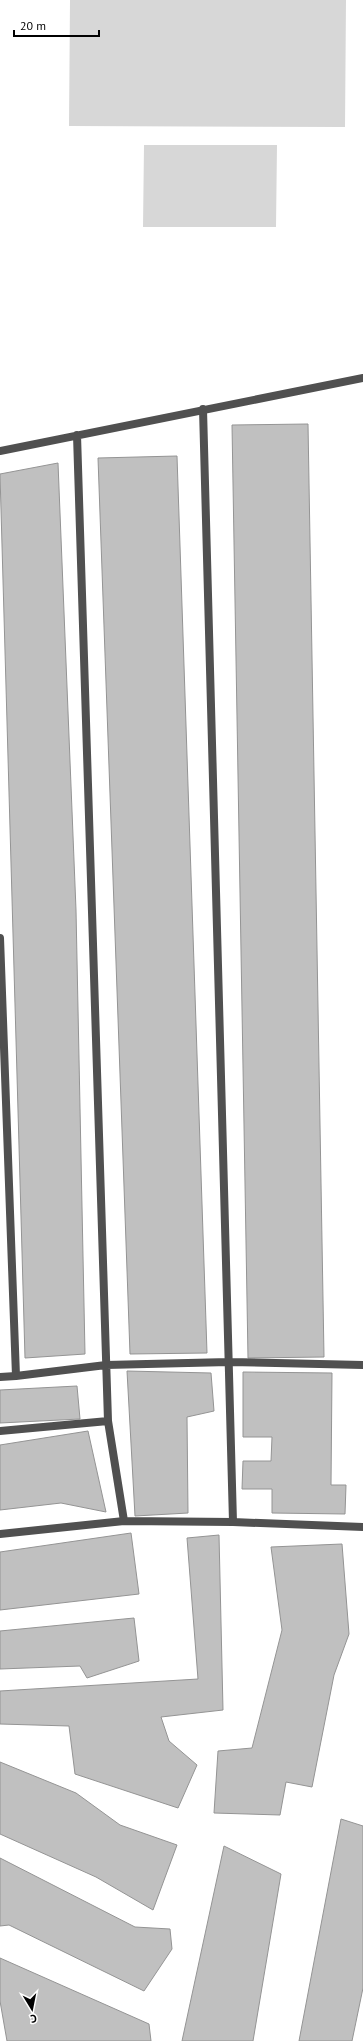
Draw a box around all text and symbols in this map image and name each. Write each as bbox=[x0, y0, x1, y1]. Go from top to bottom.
scale bar bbox=[14, 12, 99, 38]
text: 20 m bbox=[20, 18, 46, 33]
north arrow bbox=[12, 1989, 52, 2029]
text: С bbox=[29, 2011, 38, 2026]

